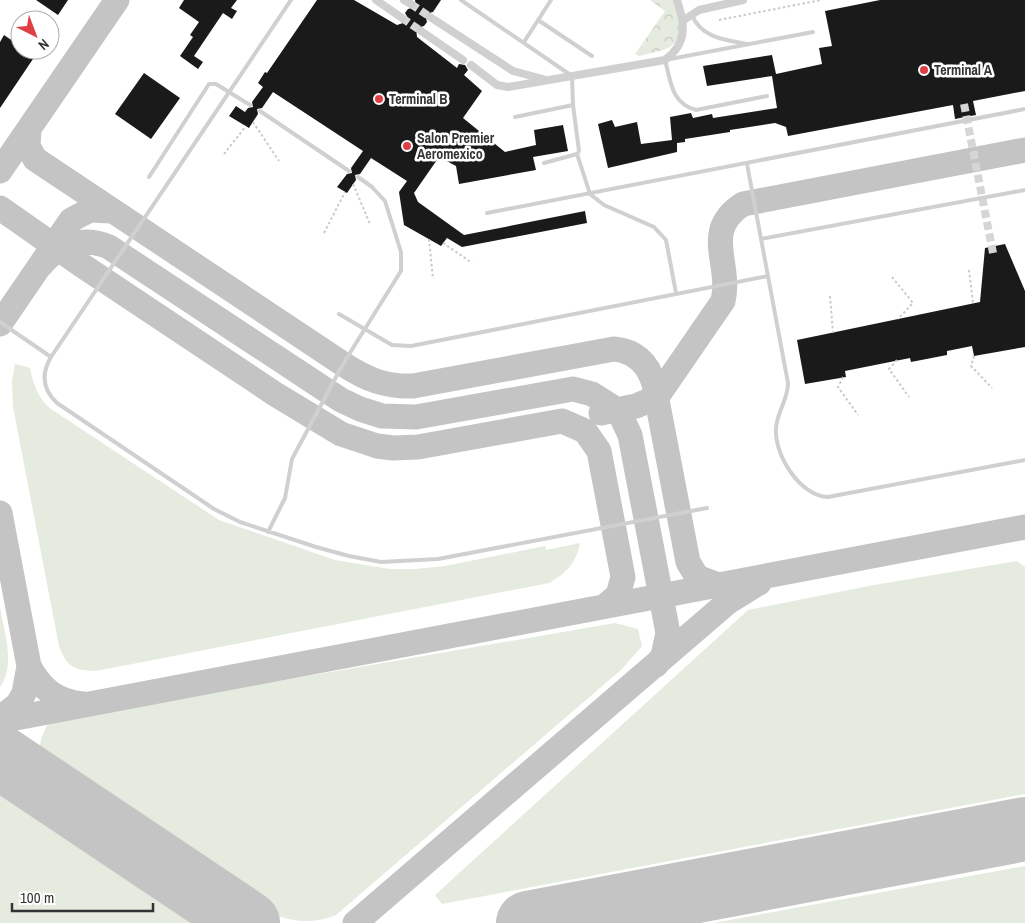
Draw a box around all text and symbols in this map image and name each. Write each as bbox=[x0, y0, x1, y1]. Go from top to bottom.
north arrow bbox=[10, 10, 60, 60]
text: N bbox=[35, 35, 53, 54]
place label: Terminal A bbox=[934, 61, 993, 79]
marker: Terminal A bbox=[918, 64, 930, 76]
place label: Terminal B bbox=[389, 90, 448, 108]
marker: Terminal B bbox=[373, 93, 385, 105]
place label: Salon Premier Aeromexico bbox=[417, 129, 495, 163]
marker: Salon Premier Aeromexico bbox=[401, 140, 413, 152]
scale bar bbox=[12, 880, 154, 912]
text: 100 m bbox=[20, 887, 54, 908]

